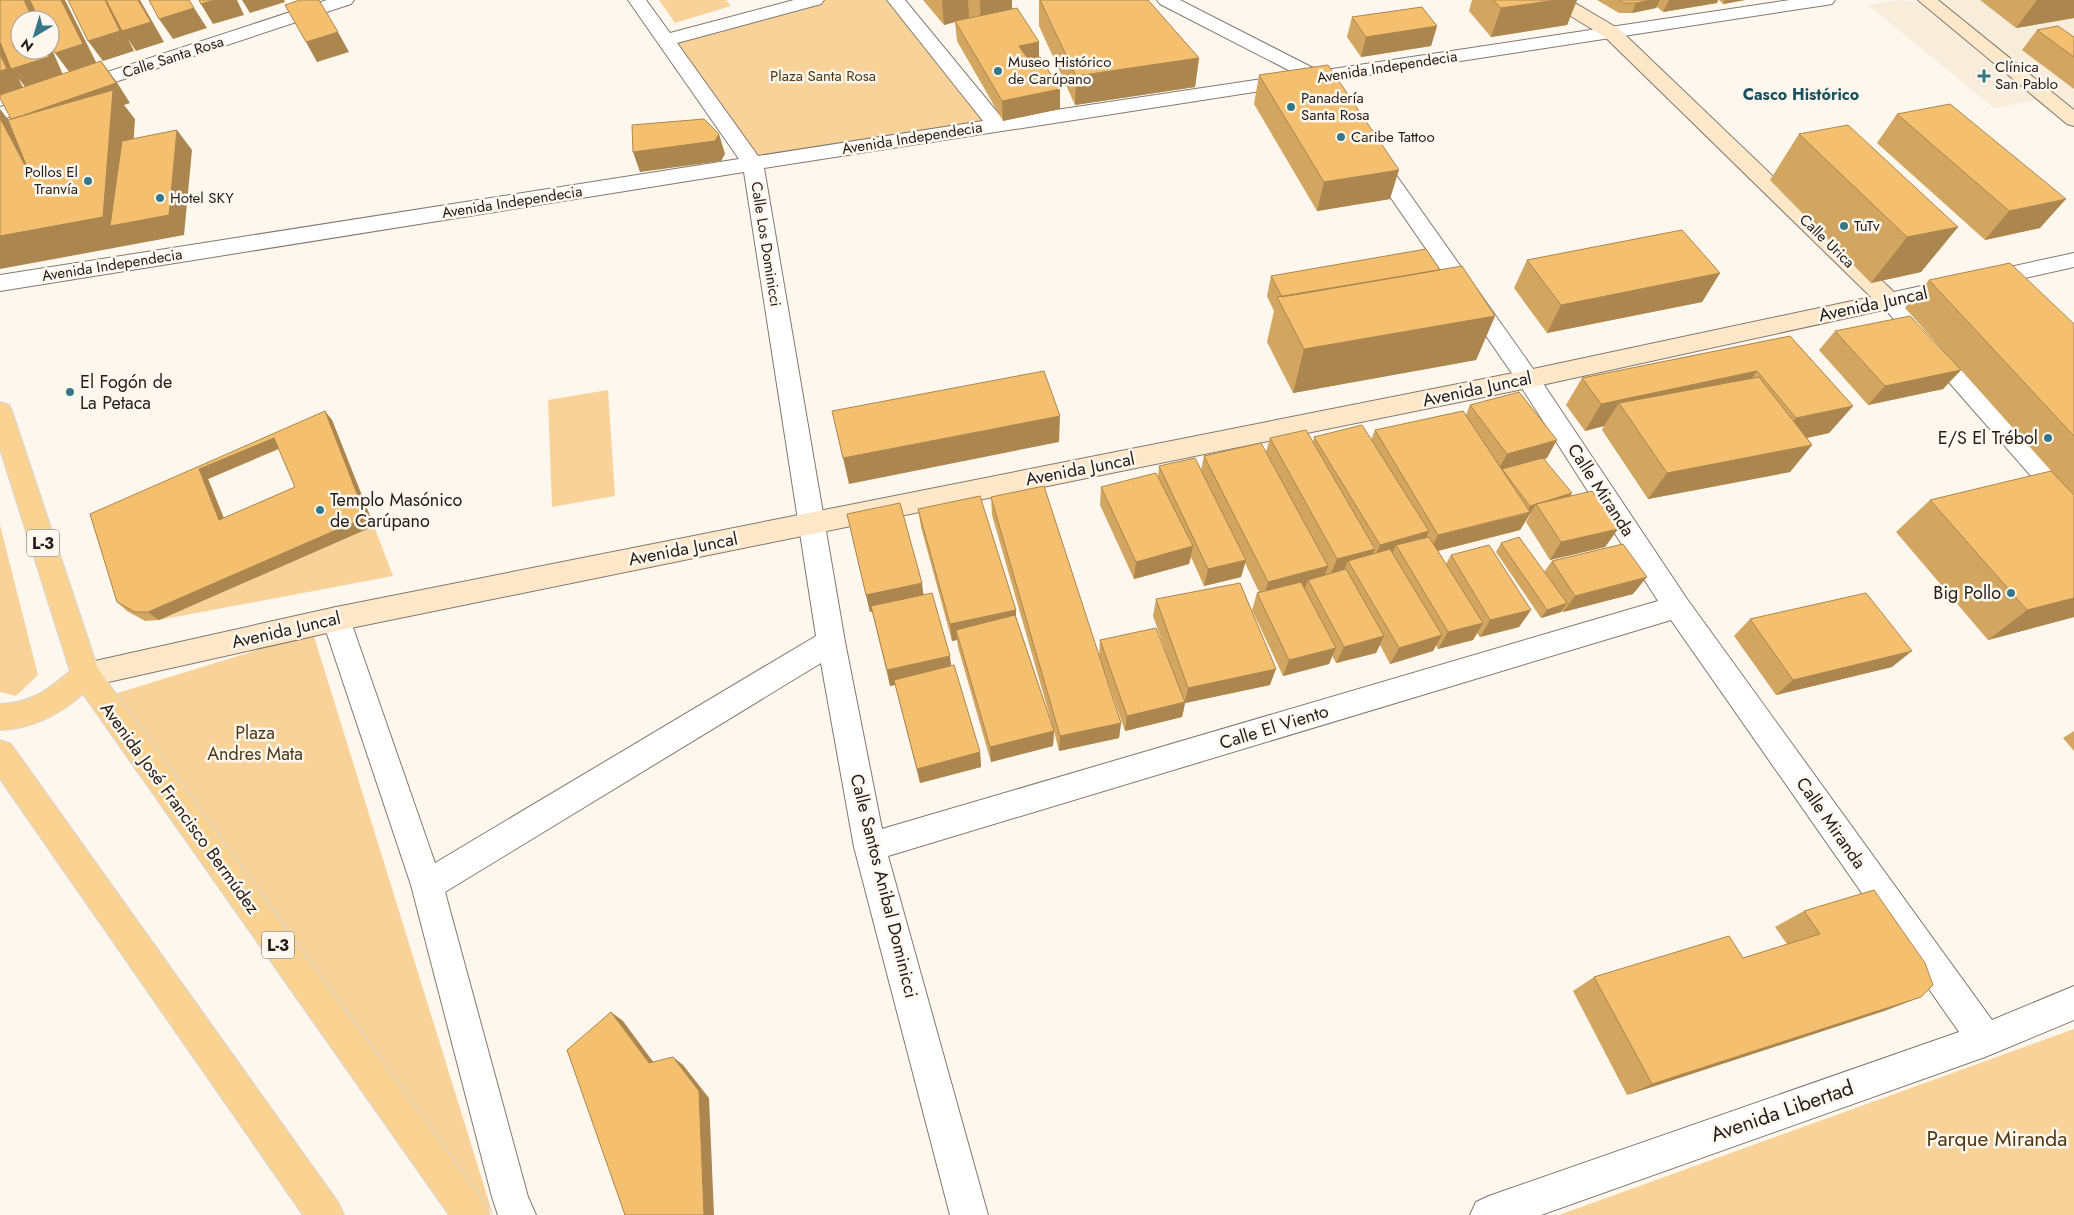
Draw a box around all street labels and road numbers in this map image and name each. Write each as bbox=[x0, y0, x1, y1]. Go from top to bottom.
street label: Calle Santa Rosa bbox=[120, 30, 226, 84]
street label: Avenida Independecia bbox=[1315, 45, 1459, 89]
street label: Avenida Independecia bbox=[840, 116, 984, 160]
street label: Avenida Independecia bbox=[440, 180, 584, 224]
street label: Calle Los Dominicci bbox=[745, 180, 787, 308]
street label: Calle Urica bbox=[1794, 209, 1860, 273]
street label: Avenida Independecia bbox=[40, 243, 184, 287]
street label: Avenida Juncal bbox=[1816, 280, 1930, 328]
street label: Avenida Juncal bbox=[1420, 365, 1534, 413]
street label: Calle Miranda bbox=[1561, 438, 1641, 542]
street label: Avenida Juncal bbox=[1023, 446, 1137, 492]
street label: Avenida Juncal bbox=[626, 526, 740, 572]
road number: L-3 bbox=[27, 530, 59, 556]
street label: Avenida Juncal bbox=[229, 605, 343, 655]
street label: Avenida José Francisco Bermúdez bbox=[94, 697, 266, 920]
street label: Calle El Viento bbox=[1216, 698, 1332, 756]
street label: Calle Santos Anibal Dominicci bbox=[844, 771, 924, 1001]
street label: Calle Miranda bbox=[1790, 772, 1872, 874]
road number: L-3 bbox=[262, 932, 294, 958]
street label: Avenida Libertad bbox=[1706, 1072, 1858, 1150]

